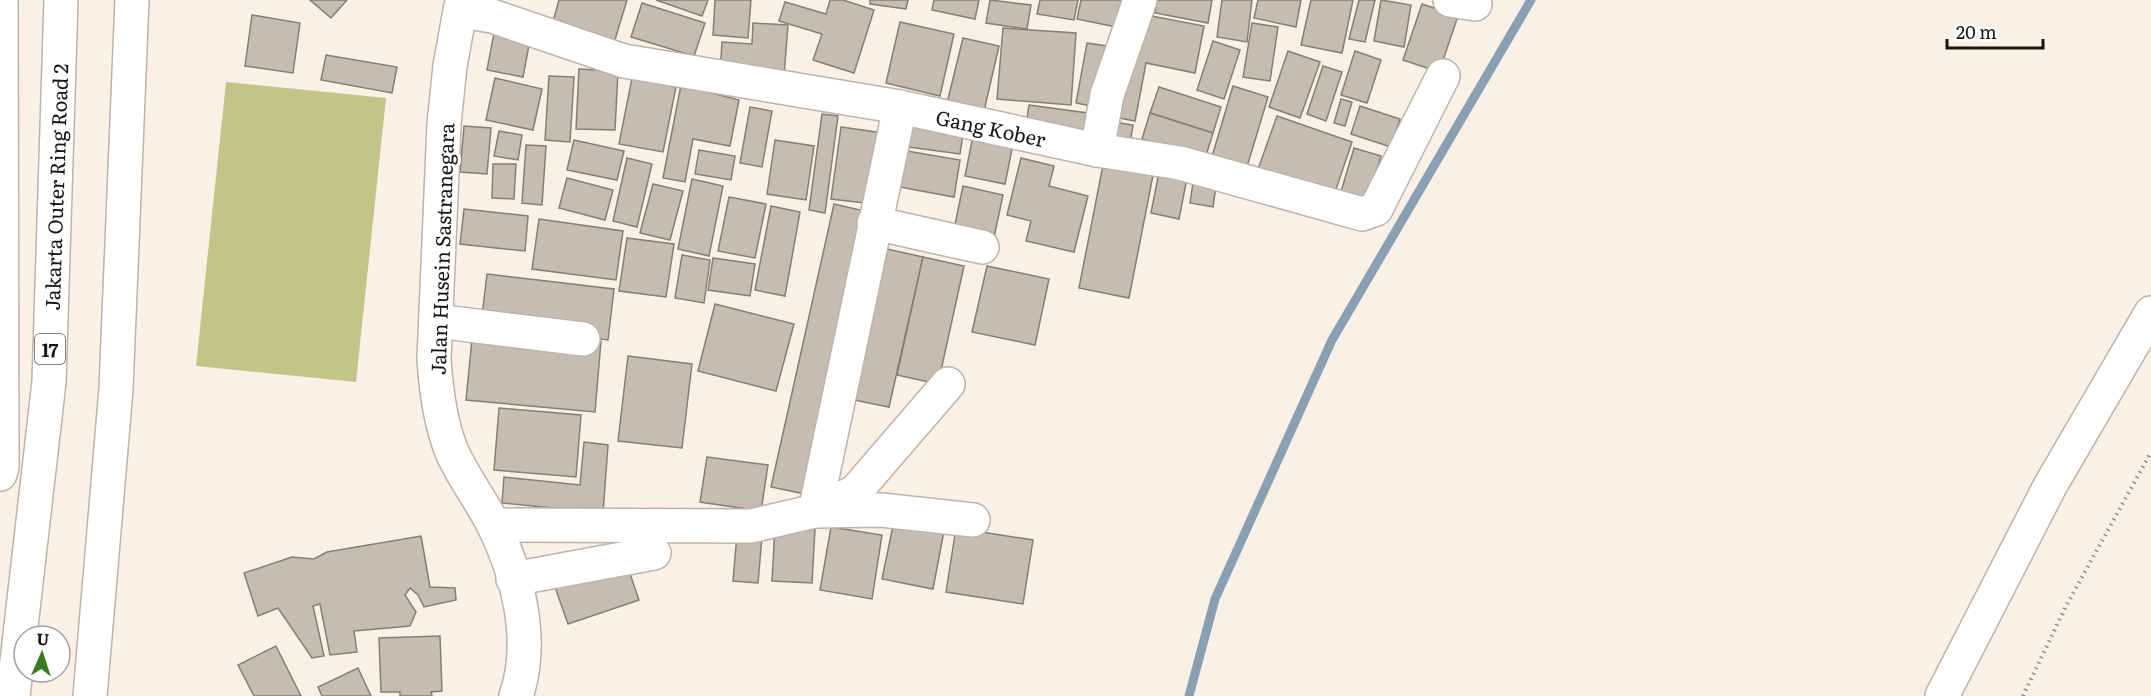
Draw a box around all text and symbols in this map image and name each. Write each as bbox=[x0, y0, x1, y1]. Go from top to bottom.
scale bar bbox=[1947, 12, 2043, 50]
text: 20 m bbox=[1956, 18, 1997, 45]
street label: Jakarta Outer Ring Road 2 bbox=[36, 63, 74, 311]
street label: Gang Kober bbox=[933, 101, 1049, 153]
street label: Jalan Husein Sastranegara bbox=[422, 122, 460, 376]
road number: 17 bbox=[35, 334, 65, 364]
north arrow bbox=[12, 624, 72, 684]
text: U bbox=[36, 626, 50, 650]

